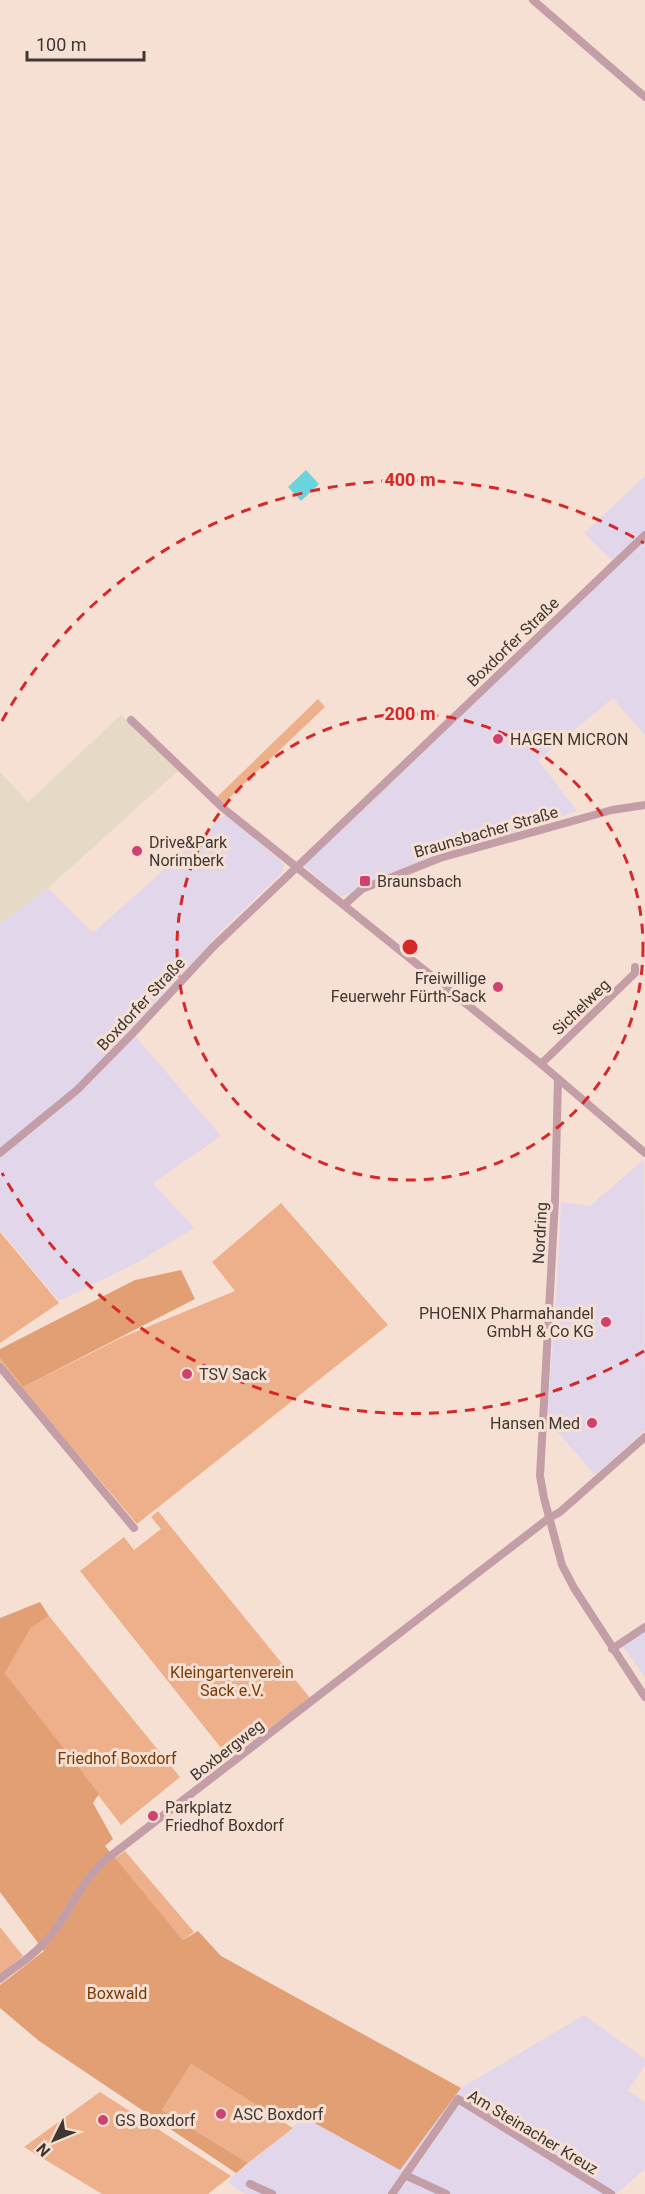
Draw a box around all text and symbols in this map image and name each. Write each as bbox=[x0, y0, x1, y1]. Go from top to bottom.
scale bar bbox=[27, 24, 144, 62]
text: 100 m bbox=[36, 34, 87, 55]
text: 400 m bbox=[384, 469, 436, 490]
street label: Boxdorfer Straße bbox=[463, 593, 563, 691]
text: 200 m bbox=[384, 703, 436, 724]
place label: HAGEN MICRON bbox=[510, 730, 628, 749]
marker: HAGEN MICRON bbox=[491, 732, 505, 746]
street label: Braunsbacher Straße bbox=[412, 802, 560, 862]
place label: Drive&Park Norimberk bbox=[149, 833, 228, 870]
marker: Drive&Park Norimberk bbox=[130, 844, 144, 858]
place label: Braunsbach bbox=[377, 872, 462, 891]
marker: Braunsbach bbox=[358, 874, 372, 888]
centre of rings bbox=[400, 937, 420, 957]
street label: Boxdorfer Straße bbox=[93, 954, 189, 1054]
place label: Freiwillige Feuerwehr Fürth-Sack bbox=[331, 969, 487, 1006]
street label: Sichelweg bbox=[548, 975, 614, 1039]
marker: Freiwillige Feuerwehr Fürth-Sack bbox=[491, 980, 505, 994]
street label: Nordring bbox=[529, 1202, 551, 1264]
place label: PHOENIX Pharmahandel GmbH & Co KG bbox=[419, 1304, 594, 1341]
marker: PHOENIX Pharmahandel GmbH & Co KG bbox=[599, 1315, 613, 1329]
place label: TSV Sack bbox=[199, 1365, 268, 1384]
marker: TSV Sack bbox=[180, 1367, 194, 1381]
place label: Hansen Med bbox=[490, 1414, 580, 1433]
marker: Hansen Med bbox=[585, 1416, 599, 1430]
park label: Kleingartenverein Sack e.V. bbox=[170, 1663, 294, 1700]
street label: Boxbergweg bbox=[186, 1715, 268, 1785]
park label: Friedhof Boxdorf bbox=[58, 1749, 177, 1768]
place label: Parkplatz Friedhof Boxdorf bbox=[165, 1798, 284, 1835]
marker: Parkplatz Friedhof Boxdorf bbox=[146, 1809, 160, 1823]
park label: Boxwald bbox=[87, 1984, 147, 2003]
street label: Am Steinacher Kreuz bbox=[464, 2086, 602, 2178]
place label: ASC Boxdorf bbox=[233, 2105, 324, 2124]
marker: ASC Boxdorf bbox=[214, 2107, 228, 2121]
north arrow bbox=[24, 2110, 84, 2170]
place label: GS Boxdorf bbox=[115, 2111, 196, 2130]
marker: GS Boxdorf bbox=[96, 2113, 110, 2127]
text: N bbox=[33, 2139, 54, 2160]

